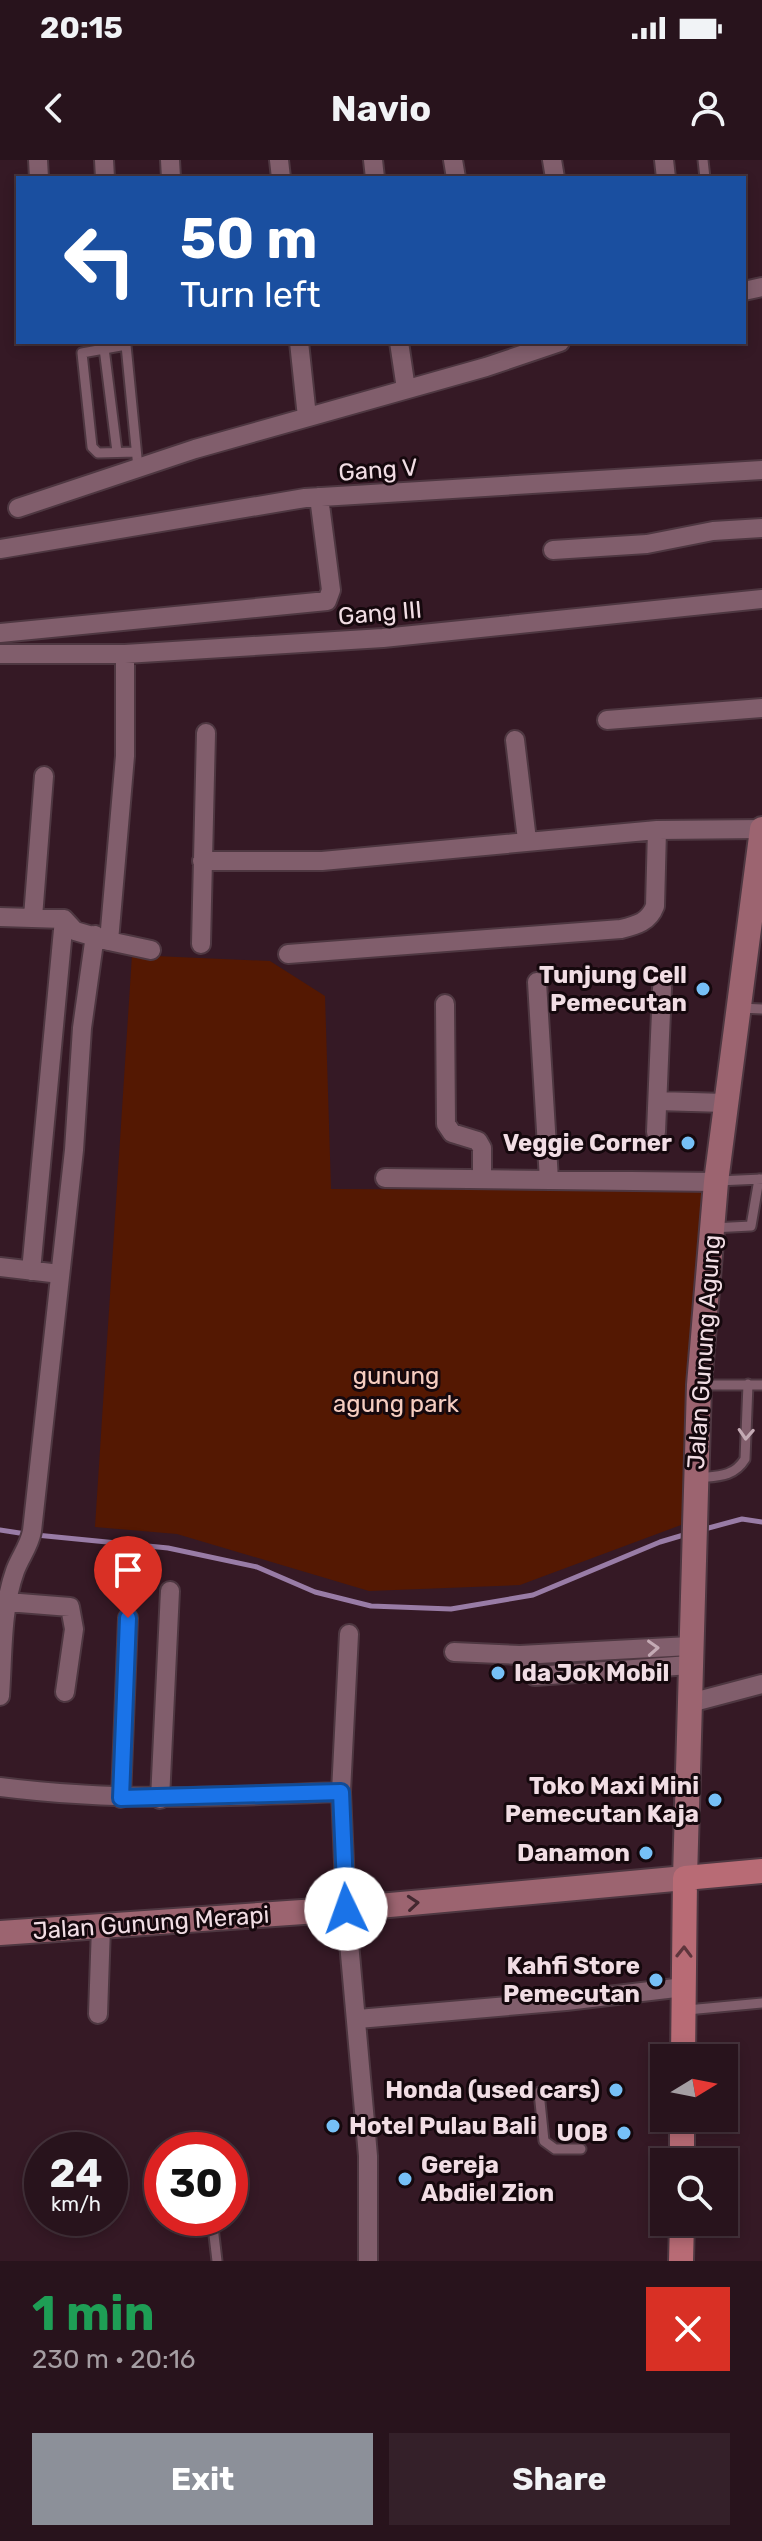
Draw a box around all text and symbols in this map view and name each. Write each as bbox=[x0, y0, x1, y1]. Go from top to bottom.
text: 20:15 bbox=[40, 10, 123, 46]
icon: back bbox=[32, 86, 76, 130]
icon: person bbox=[686, 86, 730, 130]
text: Navio bbox=[331, 87, 431, 130]
text: 50 m bbox=[180, 206, 317, 272]
icon: left bbox=[48, 208, 152, 312]
text: Turn left bbox=[180, 273, 321, 316]
street label: Gang V bbox=[337, 453, 419, 487]
street label: Gang III bbox=[337, 595, 423, 631]
place label: Tunjung Cell Pemecutan bbox=[539, 961, 687, 1017]
marker: Tunjung Cell Pemecutan bbox=[694, 980, 712, 998]
place label: Veggie Corner bbox=[503, 1129, 672, 1157]
marker: Veggie Corner bbox=[679, 1134, 697, 1152]
street label: Jalan Gunung Agung bbox=[682, 1234, 726, 1470]
park label: gunung agung park bbox=[333, 1362, 460, 1418]
one-way arrow bbox=[738, 1428, 755, 1441]
pin bbox=[94, 1536, 162, 1618]
icon: arrive bbox=[106, 1548, 150, 1592]
one-way arrow bbox=[647, 1640, 660, 1657]
place label: Ida Jok Mobil bbox=[514, 1659, 669, 1687]
marker: Ida Jok Mobil bbox=[489, 1664, 507, 1682]
place label: Toko Maxi Mini Pemecutan Kaja bbox=[505, 1772, 699, 1828]
marker: Toko Maxi Mini Pemecutan Kaja bbox=[706, 1791, 724, 1809]
place label: Danamon bbox=[517, 1839, 630, 1867]
marker: Danamon bbox=[637, 1844, 655, 1862]
position arrow bbox=[304, 1867, 388, 1951]
one-way arrow bbox=[407, 1895, 420, 1912]
street label: Jalan Gunung Merapi bbox=[32, 1901, 270, 1945]
one-way arrow bbox=[676, 1945, 693, 1958]
place label: Kahfi Store Pemecutan bbox=[503, 1952, 640, 2008]
marker: Kahfi Store Pemecutan bbox=[647, 1971, 665, 1989]
north arrow bbox=[650, 2044, 738, 2132]
map controls bbox=[650, 2044, 738, 2236]
place label: Honda (used cars) bbox=[385, 2076, 600, 2104]
marker: Honda (used cars) bbox=[607, 2081, 625, 2099]
place label: Hotel Pulau Bali bbox=[349, 2112, 537, 2140]
marker: Hotel Pulau Bali bbox=[324, 2117, 342, 2135]
place label: UOB bbox=[557, 2119, 608, 2147]
marker: UOB bbox=[615, 2124, 633, 2142]
speed limit sign: 30 bbox=[144, 2132, 248, 2236]
button: search bbox=[650, 2148, 738, 2236]
text: 24 bbox=[49, 2150, 103, 2197]
place label: Gereja Abdiel Zion bbox=[421, 2151, 554, 2207]
marker: Gereja Abdiel Zion bbox=[396, 2170, 414, 2188]
text: km/h bbox=[51, 2192, 101, 2216]
text: 1 min bbox=[32, 2285, 155, 2342]
button: close bbox=[646, 2287, 730, 2371]
text: 230 m · 20:16 bbox=[32, 2344, 195, 2375]
button: Exit bbox=[32, 2433, 373, 2525]
button: Share bbox=[389, 2433, 730, 2525]

